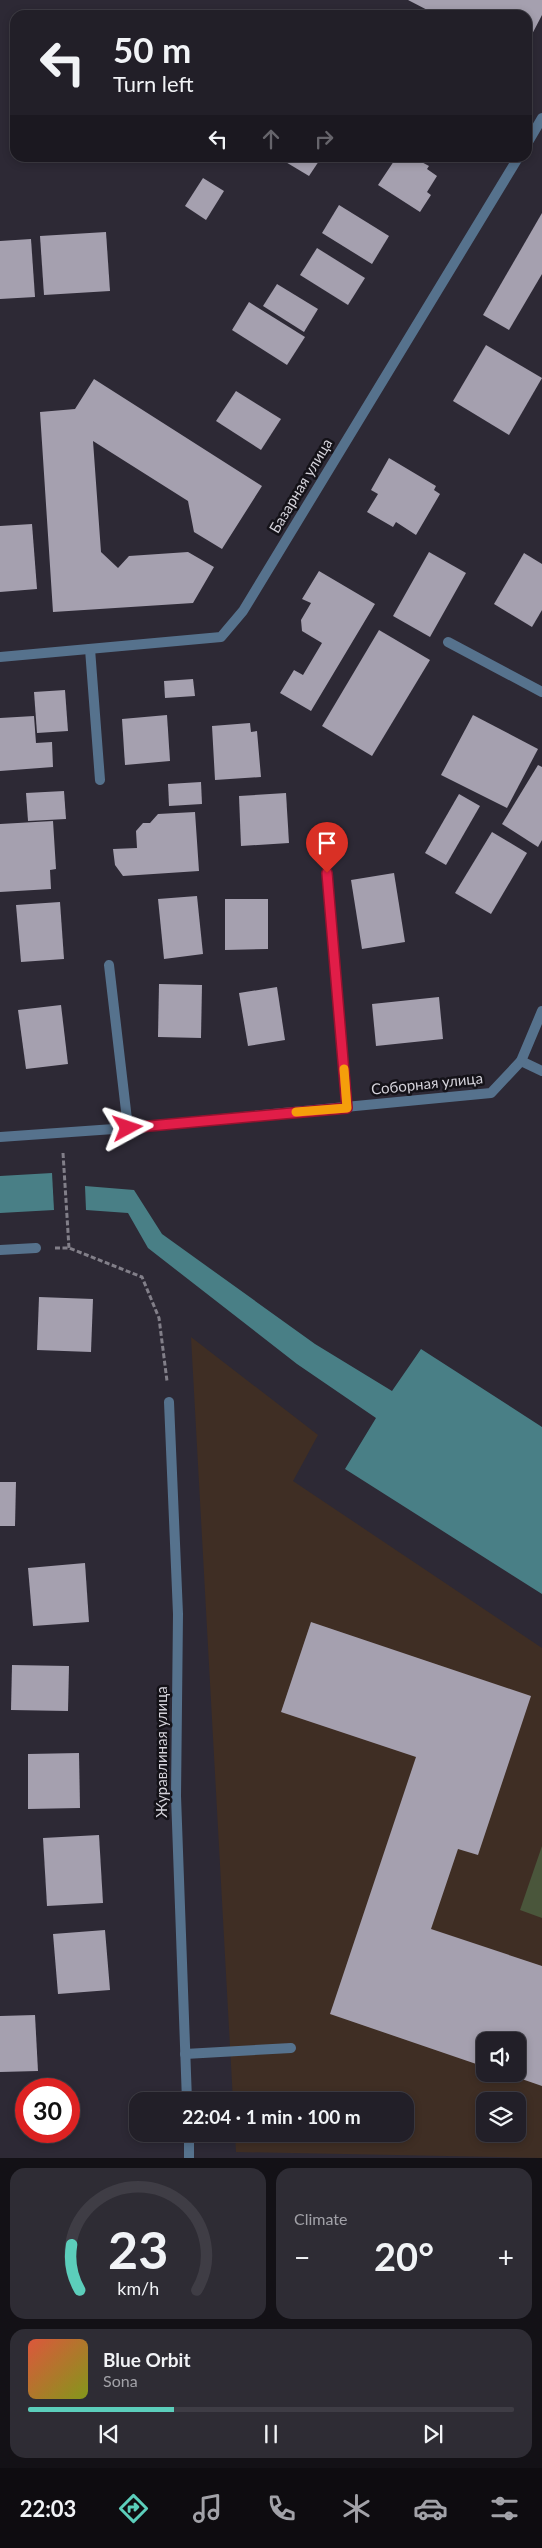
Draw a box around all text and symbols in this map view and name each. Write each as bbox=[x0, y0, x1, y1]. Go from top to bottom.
text: 50 m bbox=[113, 28, 191, 70]
icon: left bbox=[30, 30, 95, 95]
text: Turn left bbox=[113, 70, 194, 97]
icon: left bbox=[204, 125, 232, 153]
icon: ahead bbox=[257, 125, 285, 153]
icon: right bbox=[310, 125, 338, 153]
street label: Базарная улица bbox=[265, 435, 336, 536]
pin bbox=[306, 822, 348, 873]
icon: arrive bbox=[313, 829, 341, 857]
street label: Соборная улица bbox=[370, 1068, 484, 1098]
position arrow bbox=[101, 1101, 153, 1153]
street label: Журавлиная улица bbox=[152, 1686, 170, 1818]
map controls bbox=[476, 2032, 526, 2142]
button: sound bbox=[476, 2032, 526, 2082]
speed limit sign: 30 bbox=[15, 2078, 80, 2143]
button: layers bbox=[476, 2092, 526, 2142]
text: 22:04 · 1 min · 100 m bbox=[182, 2105, 361, 2128]
text: Climate bbox=[294, 2209, 347, 2228]
text: 23 bbox=[108, 2218, 168, 2280]
text: 20° bbox=[374, 2233, 434, 2279]
text: − bbox=[294, 2240, 310, 2274]
text: + bbox=[498, 2240, 514, 2274]
text: km/h bbox=[117, 2277, 159, 2299]
text: Blue Orbit bbox=[103, 2348, 191, 2371]
text: Sona bbox=[103, 2371, 138, 2390]
icon: previous bbox=[95, 2420, 123, 2448]
icon: pause bbox=[257, 2420, 285, 2448]
icon: next bbox=[419, 2420, 447, 2448]
icon: directions bbox=[116, 2491, 151, 2526]
icon: music bbox=[190, 2491, 225, 2526]
icon: phone bbox=[264, 2491, 299, 2526]
icon: climate bbox=[339, 2491, 374, 2526]
icon: car bbox=[413, 2491, 448, 2526]
icon: filters bbox=[487, 2491, 522, 2526]
text: 22:03 bbox=[20, 2495, 76, 2522]

